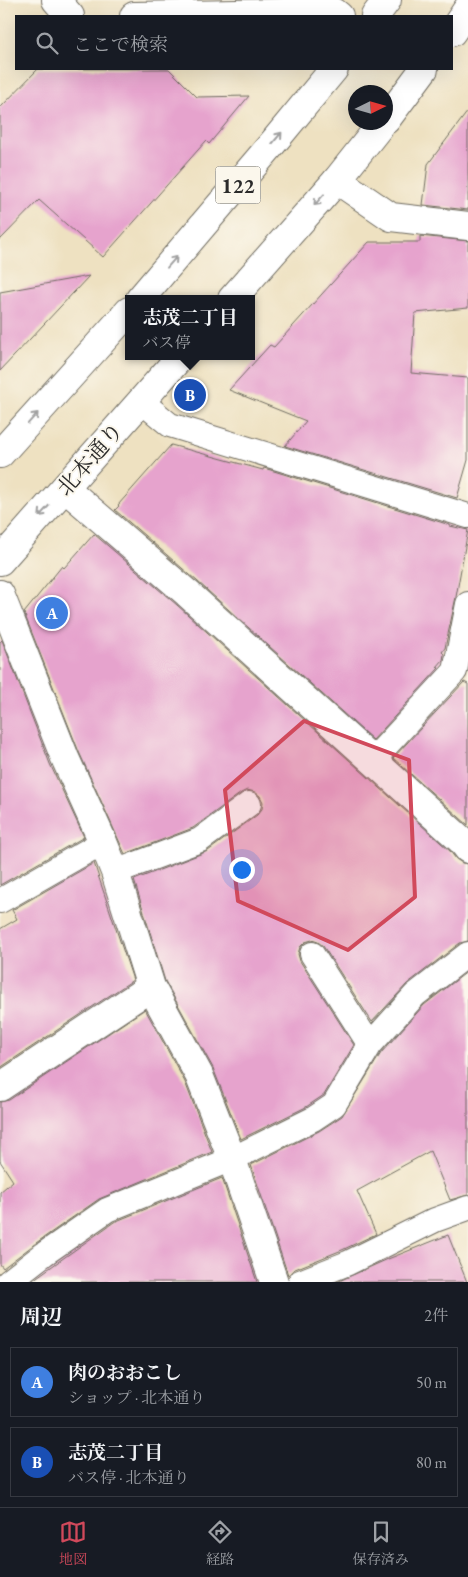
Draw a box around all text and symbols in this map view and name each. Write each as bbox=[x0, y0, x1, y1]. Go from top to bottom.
search box bbox=[15, 15, 453, 70]
icon: search bbox=[33, 29, 61, 57]
text: ここで検索 bbox=[73, 32, 168, 57]
north arrow bbox=[348, 85, 393, 130]
one-way arrow bbox=[271, 132, 283, 145]
road number: 122 bbox=[216, 166, 260, 204]
one-way arrow bbox=[313, 194, 325, 207]
one-way arrow bbox=[166, 256, 177, 269]
popup bbox=[125, 295, 255, 360]
text: 志茂二丁目 bbox=[142, 305, 238, 330]
text: バス停 bbox=[142, 332, 191, 353]
pin: B bbox=[174, 376, 206, 414]
one-way arrow bbox=[27, 412, 39, 425]
street label: 北本通り bbox=[50, 416, 130, 502]
one-way arrow bbox=[38, 505, 50, 517]
pin: A bbox=[36, 594, 68, 632]
your location bbox=[229, 857, 255, 883]
text: 周辺 bbox=[20, 1303, 62, 1330]
text: 2件 bbox=[424, 1305, 448, 1326]
text: 肉のおおこし bbox=[68, 1360, 182, 1385]
text: A bbox=[31, 1372, 43, 1393]
text: 50 m bbox=[416, 1372, 447, 1393]
text: ショップ · 北本通り bbox=[68, 1387, 205, 1408]
text: 志茂二丁目 bbox=[68, 1440, 163, 1465]
text: B bbox=[32, 1452, 42, 1473]
text: 80 m bbox=[416, 1452, 447, 1473]
text: バス停 · 北本通り bbox=[68, 1467, 190, 1488]
tab: 地図 bbox=[59, 1518, 87, 1568]
tab: 経路 bbox=[206, 1518, 234, 1568]
tab: 保存済み bbox=[353, 1518, 409, 1568]

